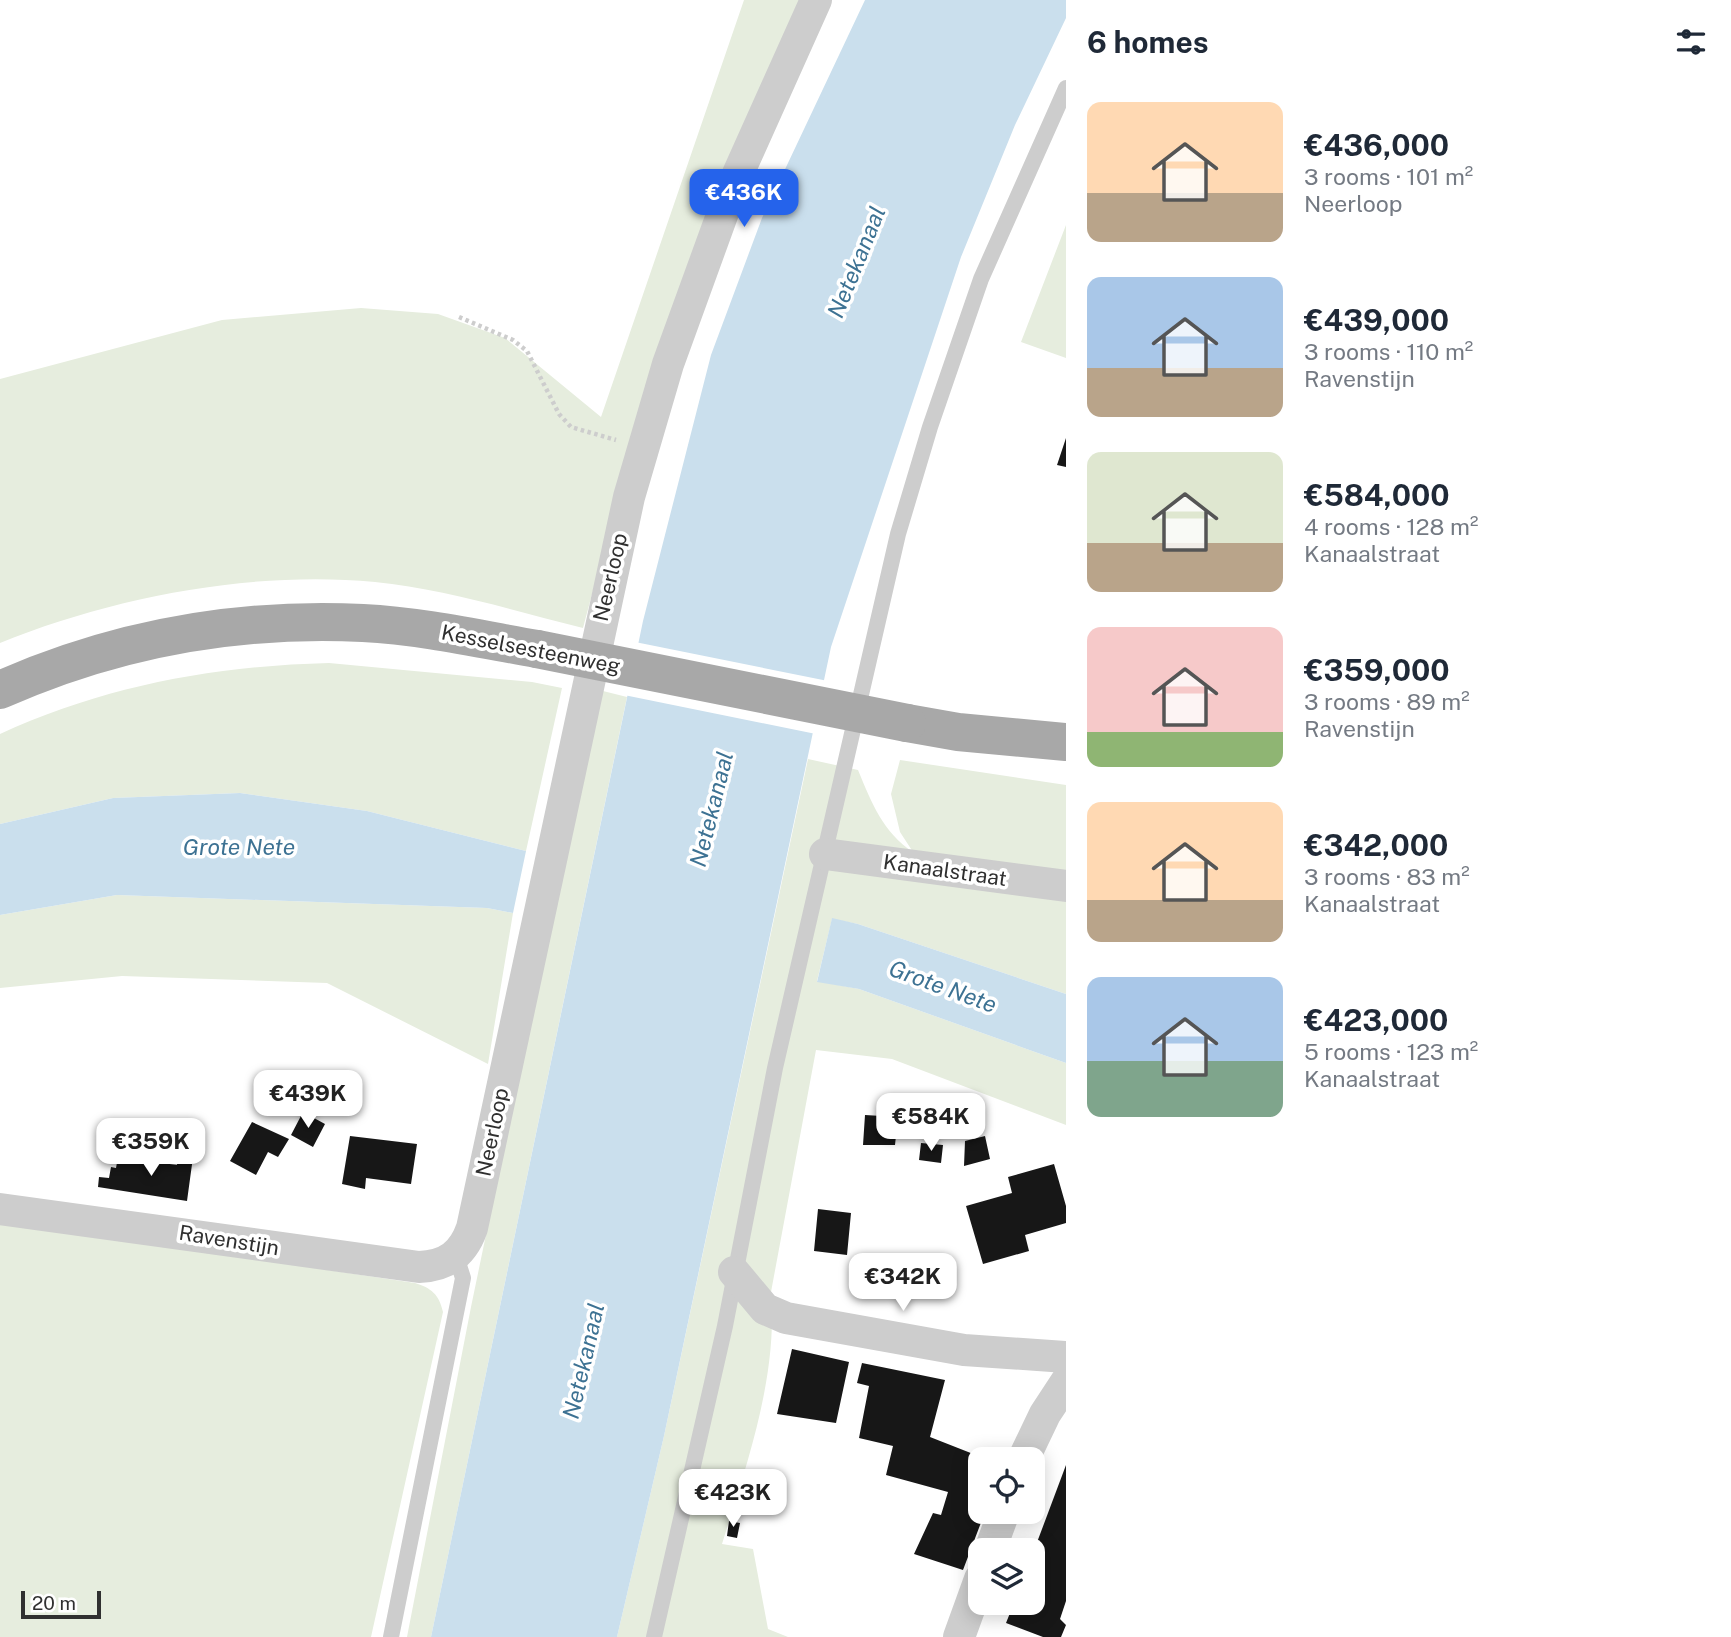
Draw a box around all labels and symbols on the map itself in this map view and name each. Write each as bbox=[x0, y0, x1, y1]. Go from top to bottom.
pin: €436K bbox=[695, 170, 793, 229]
water label: Netekanaal bbox=[821, 202, 891, 322]
street label: Neerloop bbox=[588, 530, 632, 624]
street label: Kesselsesteenweg bbox=[439, 619, 623, 679]
water label: Netekanaal bbox=[684, 749, 738, 869]
water label: Grote Nete bbox=[183, 833, 295, 860]
street label: Kanaalstraat bbox=[882, 849, 1008, 891]
water label: Grote Nete bbox=[886, 954, 1000, 1018]
pin: €439K bbox=[259, 1070, 357, 1130]
street label: Neerloop bbox=[470, 1085, 514, 1179]
pin: €584K bbox=[882, 1094, 980, 1153]
pin: €359K bbox=[102, 1118, 200, 1178]
street label: Ravenstijn bbox=[177, 1220, 281, 1260]
pin: €342K bbox=[854, 1254, 952, 1313]
water label: Netekanaal bbox=[557, 1301, 609, 1421]
pin: €423K bbox=[684, 1470, 782, 1529]
scale bar bbox=[21, 1588, 102, 1620]

